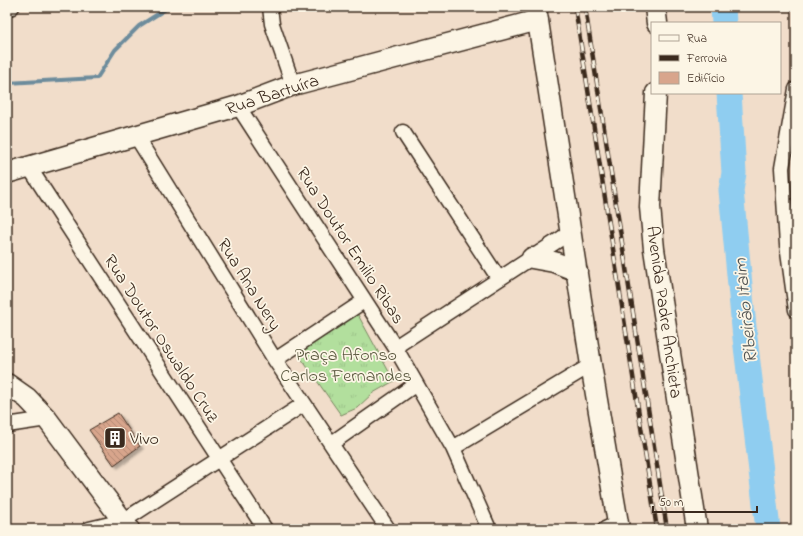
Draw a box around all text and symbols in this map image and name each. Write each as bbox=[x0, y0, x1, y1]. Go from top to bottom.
legend bbox=[651, 22, 781, 94]
text: Rua bbox=[687, 30, 707, 48]
text: Ferrovia bbox=[686, 50, 727, 68]
street label: Rua Bartuíra bbox=[223, 69, 323, 123]
text: Edifício bbox=[687, 70, 725, 88]
street label: Rua Doutor Emilio Ribas bbox=[289, 162, 410, 330]
street label: Avenida Padre Anchieta bbox=[638, 224, 688, 400]
street label: Rua Ana Nery bbox=[210, 234, 287, 336]
street label: Rua Doutor Oswaldo Cruz bbox=[96, 250, 225, 429]
water label: Ribeirão Itaim bbox=[728, 257, 765, 365]
park label: Praça Afonso Carlos Fernandes bbox=[280, 343, 412, 390]
building icon: Vivo bbox=[102, 425, 128, 451]
place label: Vivo bbox=[129, 427, 159, 453]
scale bar bbox=[653, 488, 757, 514]
text: 50 m bbox=[659, 494, 683, 512]

